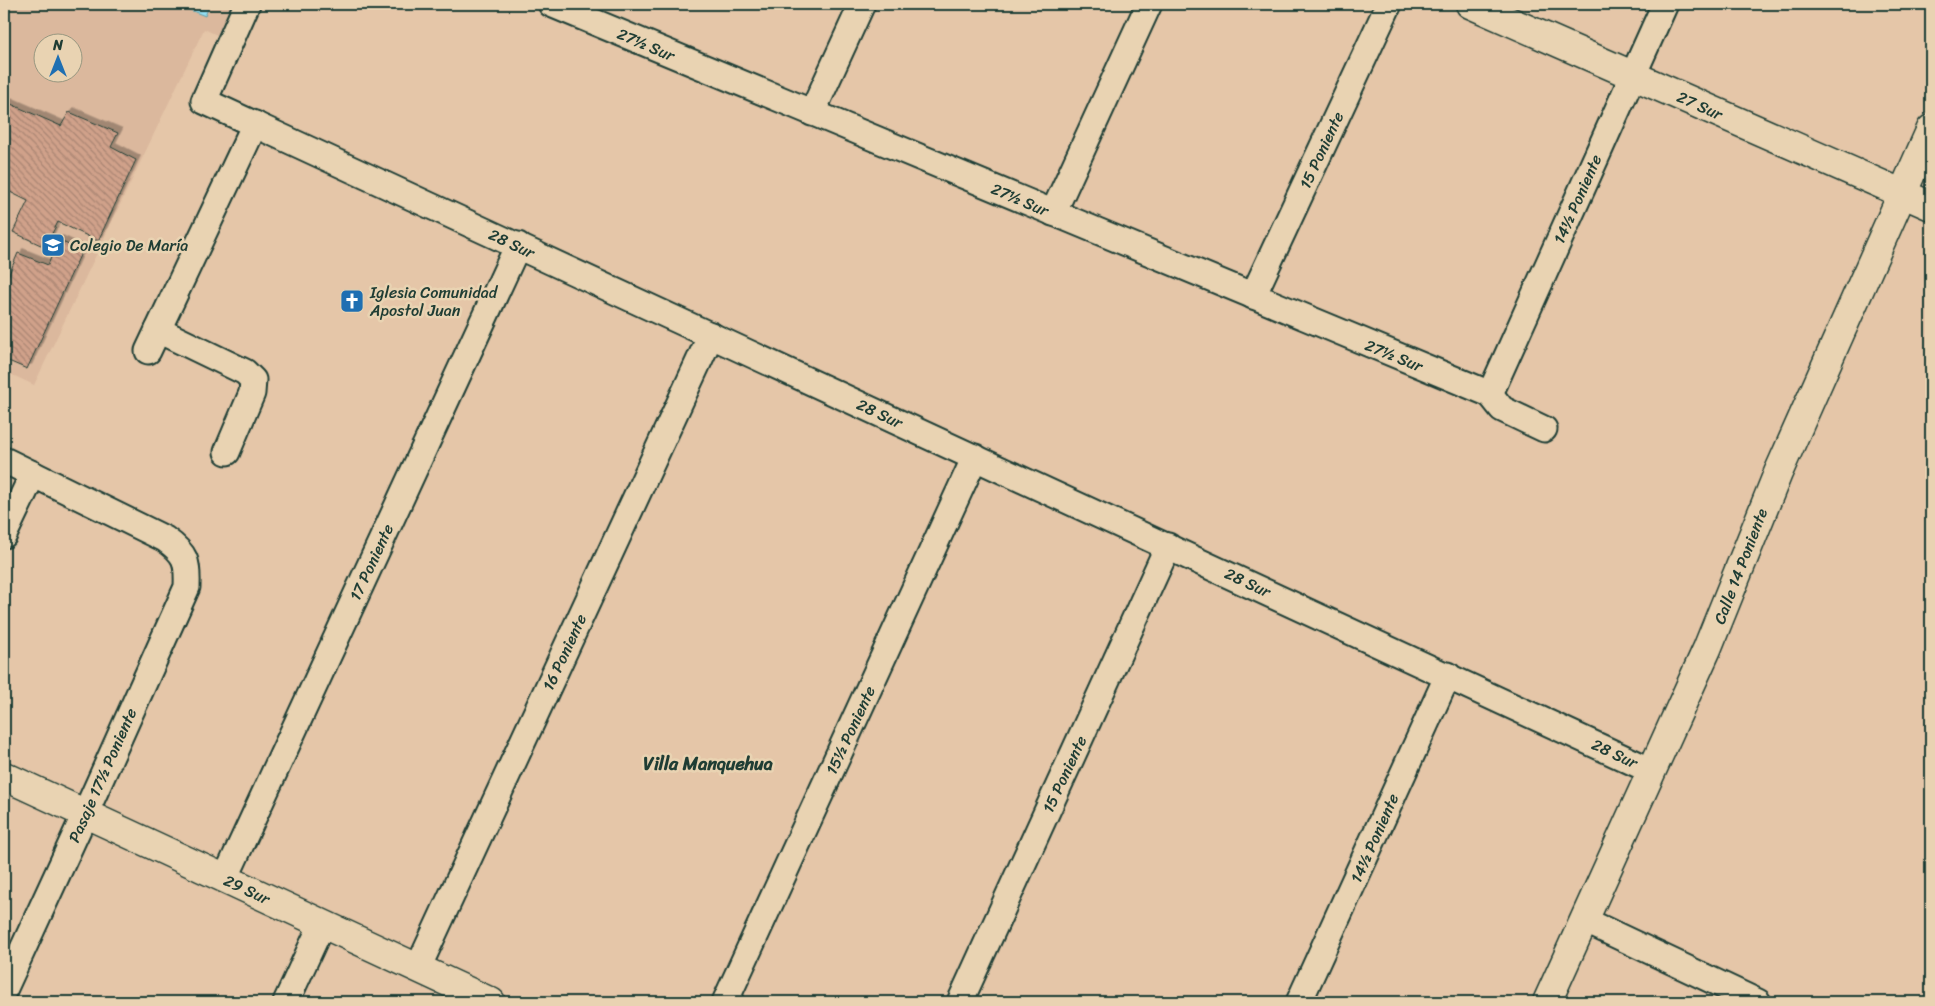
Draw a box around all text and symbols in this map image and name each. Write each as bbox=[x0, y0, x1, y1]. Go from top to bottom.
street label: 27½ Sur bbox=[612, 19, 681, 70]
north arrow bbox=[32, 32, 82, 82]
text: N bbox=[52, 33, 63, 58]
street label: 27 Sur bbox=[1672, 83, 1729, 129]
street label: 15 Poniente bbox=[1291, 107, 1352, 194]
street label: 14½ Poniente bbox=[1545, 150, 1610, 249]
street label: 27½ Sur bbox=[986, 174, 1055, 225]
street label: 28 Sur bbox=[484, 220, 541, 267]
place label: Colegio De María bbox=[70, 231, 188, 260]
school or university icon: Colegio De María bbox=[40, 232, 66, 258]
place label: Iglesia Comunidad Apostol Juan bbox=[369, 278, 499, 325]
church icon: Iglesia Comunidad Apostol Juan bbox=[339, 288, 365, 314]
street label: 27½ Sur bbox=[1360, 331, 1429, 381]
street label: 28 Sur bbox=[852, 390, 909, 437]
street label: Calle 14 Poniente bbox=[1705, 504, 1776, 628]
street label: 17 Poniente bbox=[341, 519, 402, 606]
street label: 28 Sur bbox=[1220, 559, 1277, 606]
street label: 16 Poniente bbox=[534, 609, 595, 696]
street label: 15½ Poniente bbox=[817, 681, 884, 780]
street label: Pasaje 17½ Poniente bbox=[60, 703, 145, 847]
street label: 28 Sur bbox=[1587, 730, 1644, 777]
street label: 15 Poniente bbox=[1034, 731, 1095, 818]
district label: Villa Manquehua bbox=[643, 748, 773, 780]
street label: 14½ Poniente bbox=[1342, 789, 1407, 888]
street label: 29 Sur bbox=[219, 866, 276, 913]

